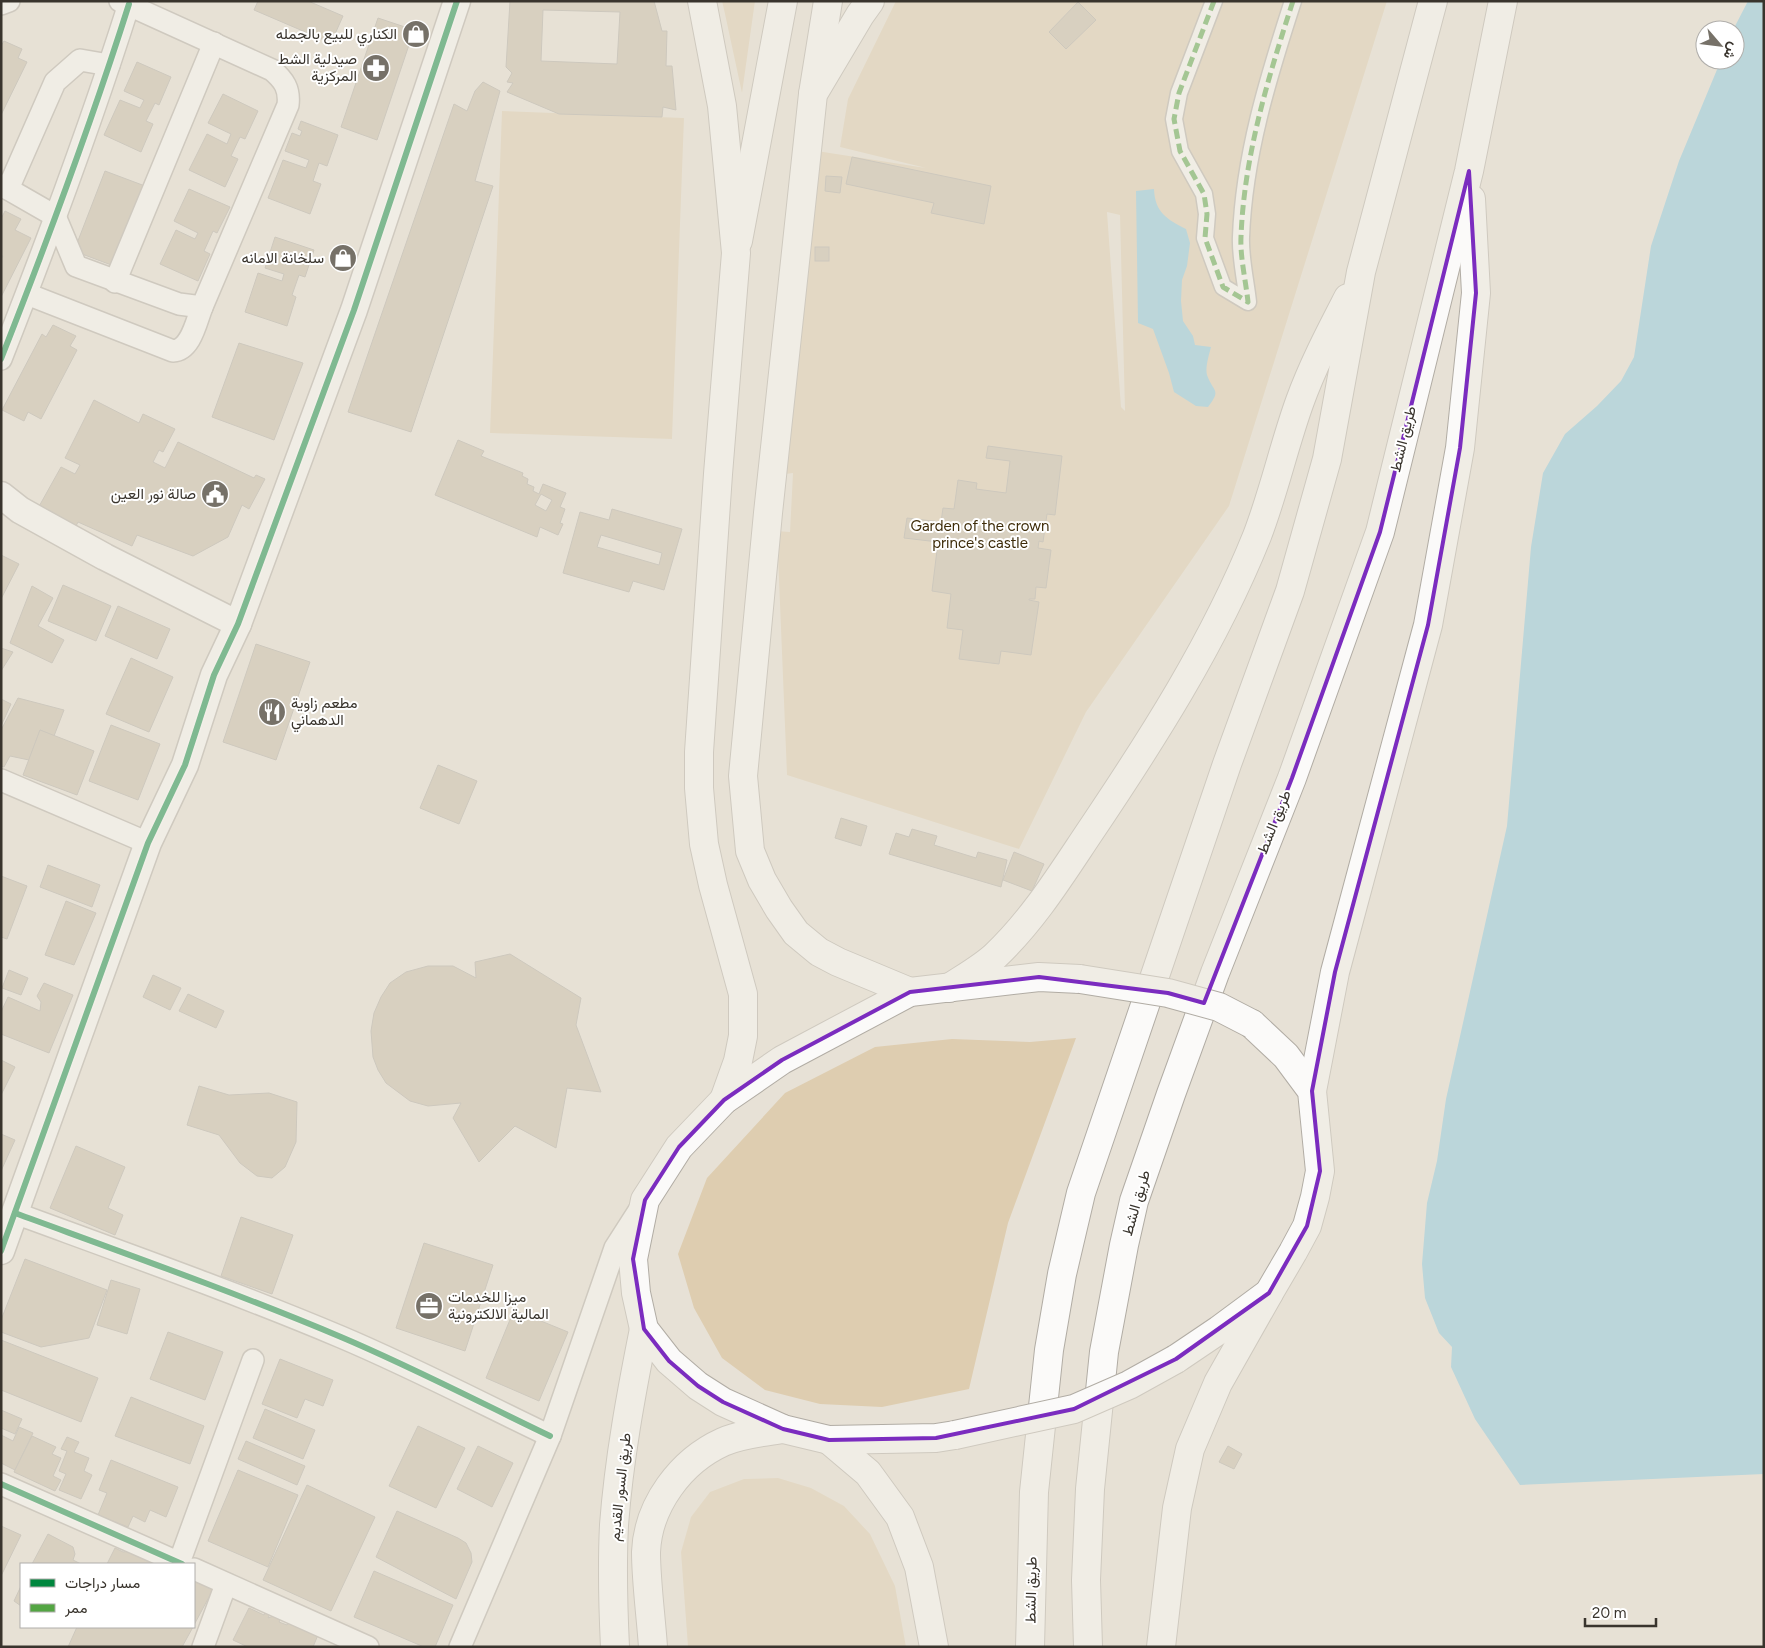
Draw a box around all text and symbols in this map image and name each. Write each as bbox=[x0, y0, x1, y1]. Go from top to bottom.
shop icon: الكناري للبيع بالجمله bbox=[401, 19, 431, 49]
north arrow bbox=[1695, 20, 1745, 70]
place label: الكناري للبيع بالجمله bbox=[276, 25, 397, 47]
text: ش bbox=[1720, 39, 1742, 62]
place label: صيدلية الشط المركزية bbox=[278, 50, 357, 85]
pharmacy icon: صيدلية الشط المركزية bbox=[361, 53, 391, 83]
shop icon: سلخانة الامانه bbox=[328, 243, 358, 273]
place label: سلخانة الامانه bbox=[242, 249, 324, 267]
street label: طريق الشط bbox=[1386, 404, 1421, 474]
public building icon: صالة نور العين bbox=[200, 479, 230, 509]
place label: صالة نور العين bbox=[111, 485, 196, 504]
park label: Garden of the crown prince's castle bbox=[911, 517, 1049, 552]
place label: مطعم زاوية الدهماني bbox=[291, 694, 358, 733]
restaurant icon: مطعم زاوية الدهماني bbox=[257, 697, 287, 727]
street label: طريق الشط bbox=[1253, 787, 1296, 857]
street label: طريق الشط bbox=[1118, 1168, 1155, 1238]
place label: ميزا للخدمات المالية الالكترونية bbox=[448, 1288, 549, 1323]
office icon: ميزا للخدمات المالية الالكترونية bbox=[414, 1291, 444, 1321]
street label: طريق السور القديم bbox=[605, 1432, 636, 1542]
street label: طريق الشط bbox=[1021, 1556, 1042, 1624]
legend bbox=[20, 1563, 195, 1628]
text: مسار دراجات bbox=[65, 1574, 140, 1592]
scale bar bbox=[1585, 1596, 1656, 1628]
text: ممر bbox=[64, 1599, 87, 1617]
text: 20 m bbox=[1592, 1604, 1626, 1622]

